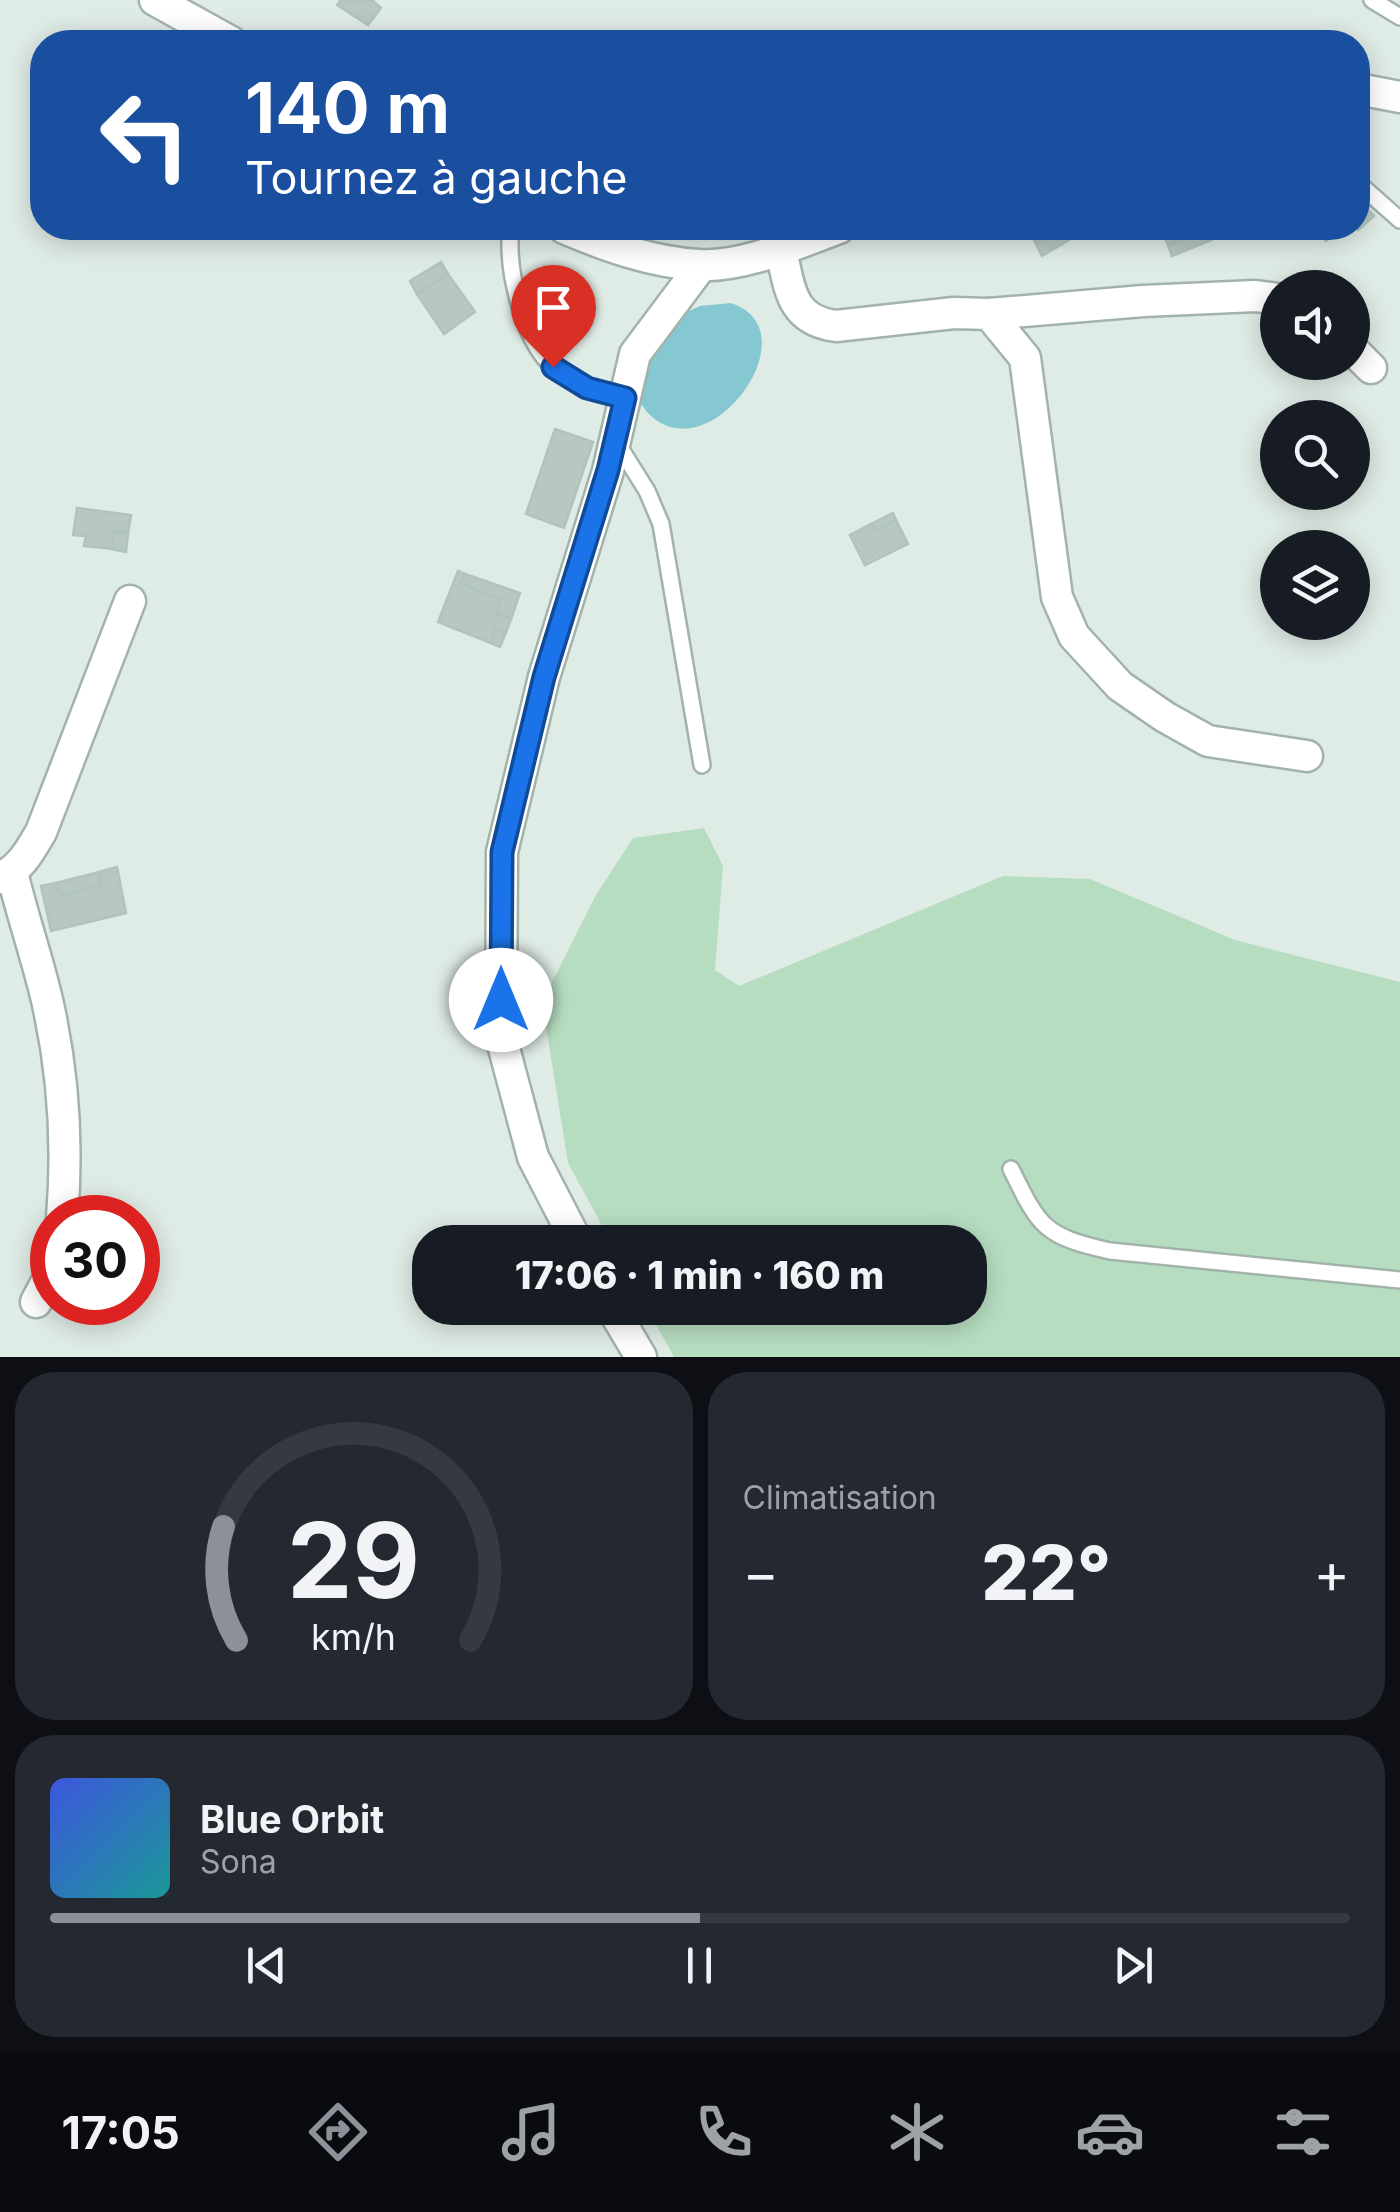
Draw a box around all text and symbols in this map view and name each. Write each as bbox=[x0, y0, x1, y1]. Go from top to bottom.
text: 140 m bbox=[245, 65, 450, 150]
icon: left bbox=[80, 70, 210, 200]
text: Tournez à gauche bbox=[245, 150, 627, 205]
pin bbox=[511, 265, 596, 368]
map controls bbox=[1260, 270, 1370, 640]
button: sound bbox=[1260, 270, 1370, 380]
icon: arrive bbox=[526, 280, 581, 335]
button: search bbox=[1260, 400, 1370, 510]
button: layers bbox=[1260, 530, 1370, 640]
position arrow bbox=[449, 948, 553, 1052]
speed limit sign: 30 bbox=[30, 1195, 160, 1325]
text: 17:06 · 1 min · 160 m bbox=[515, 1252, 884, 1298]
text: Climatisation bbox=[743, 1478, 937, 1517]
text: 29 bbox=[287, 1497, 420, 1623]
text: 22° bbox=[981, 1527, 1111, 1618]
text: − bbox=[743, 1540, 779, 1606]
text: + bbox=[1314, 1540, 1350, 1606]
text: km/h bbox=[311, 1615, 396, 1659]
text: Blue Orbit bbox=[200, 1796, 384, 1842]
text: Sona bbox=[200, 1842, 277, 1881]
icon: previous bbox=[239, 1938, 294, 1993]
icon: pause bbox=[672, 1938, 727, 1993]
icon: next bbox=[1106, 1938, 1161, 1993]
icon: directions bbox=[303, 2097, 373, 2167]
icon: music bbox=[496, 2097, 566, 2167]
icon: phone bbox=[689, 2097, 759, 2167]
icon: climate bbox=[882, 2097, 952, 2167]
icon: car bbox=[1075, 2097, 1145, 2167]
icon: filters bbox=[1268, 2097, 1338, 2167]
text: 17:05 bbox=[62, 2105, 180, 2160]

